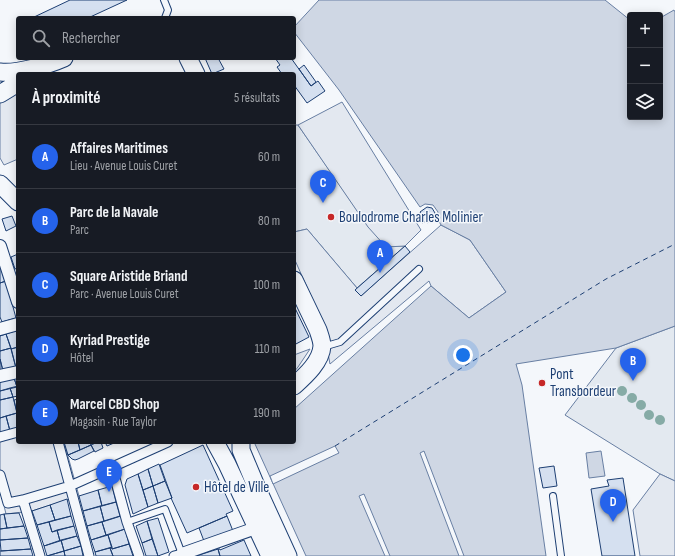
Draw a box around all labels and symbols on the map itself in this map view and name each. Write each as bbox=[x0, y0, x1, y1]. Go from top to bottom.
pin: C bbox=[310, 170, 336, 203]
place label: Boulodrome Charles Molinier bbox=[339, 208, 483, 227]
marker: Boulodrome Charles Molinier bbox=[326, 212, 336, 222]
pin: A bbox=[367, 240, 393, 273]
your location bbox=[453, 345, 473, 365]
pin: B bbox=[620, 348, 646, 381]
place label: Pont Transbordeur bbox=[550, 365, 617, 401]
marker: Pont Transbordeur bbox=[537, 378, 547, 388]
pin: E bbox=[96, 459, 122, 492]
place label: Hôtel de Ville bbox=[204, 478, 269, 497]
marker: Hôtel de Ville bbox=[191, 482, 201, 492]
pin: D bbox=[600, 489, 626, 522]

